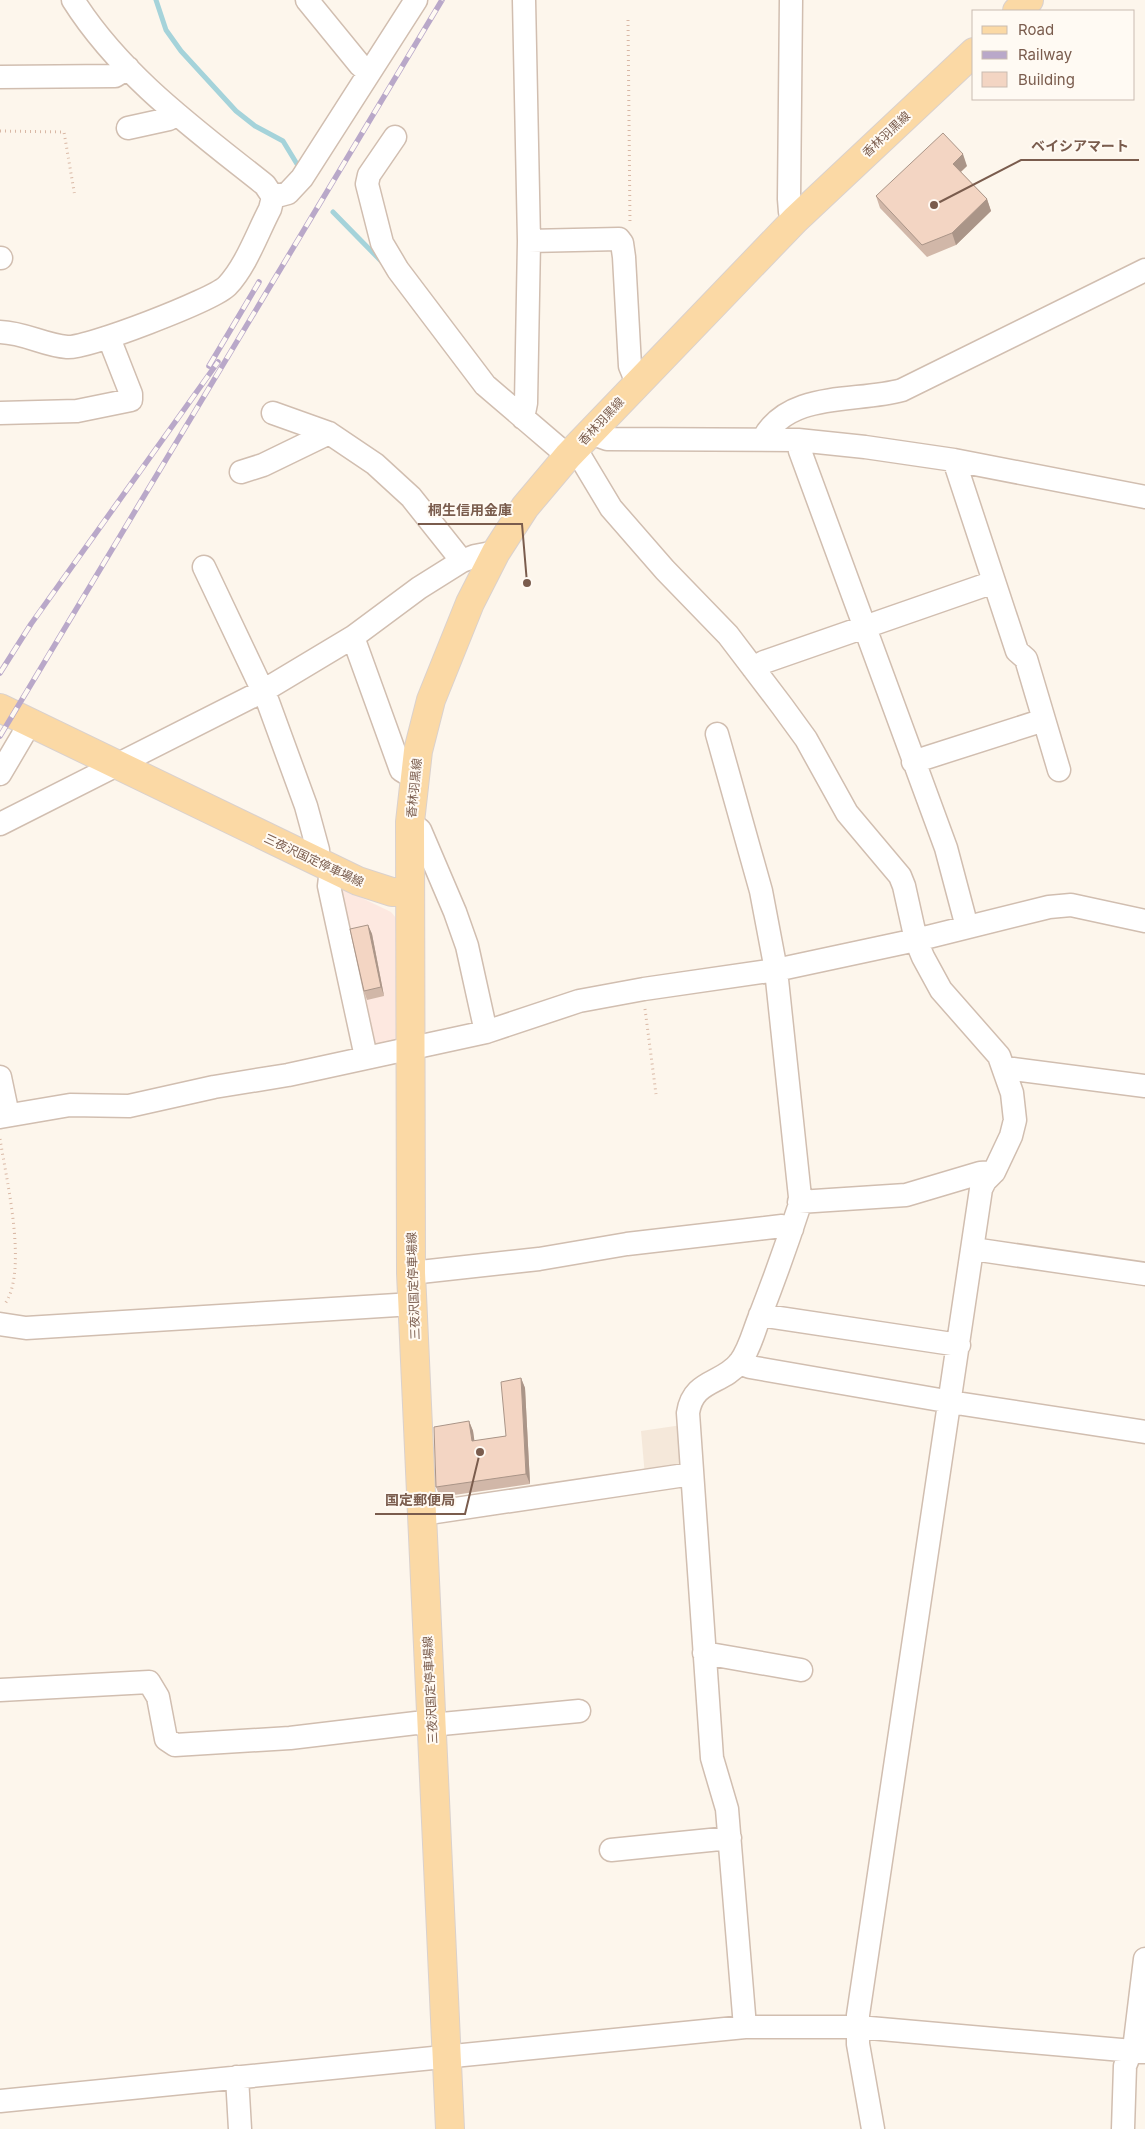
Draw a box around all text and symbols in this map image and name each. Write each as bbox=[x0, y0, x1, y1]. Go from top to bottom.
legend bbox=[972, 10, 1135, 100]
text: Road bbox=[1018, 20, 1054, 39]
text: Railway bbox=[1018, 45, 1073, 64]
text: Building bbox=[1018, 70, 1075, 89]
street label: 香林羽黒線 bbox=[859, 108, 913, 160]
callout: ベイシアマート bbox=[1021, 131, 1139, 160]
text: ベイシアマート bbox=[1031, 137, 1129, 154]
street label: 香林羽黒線 bbox=[575, 394, 627, 448]
callout: 桐生信用金庫 bbox=[418, 495, 522, 524]
text: 桐生信用金庫 bbox=[428, 501, 512, 518]
street label: 香林羽黒線 bbox=[403, 757, 425, 819]
street label: 三夜沢国定停車場線 bbox=[262, 830, 366, 890]
street label: 三夜沢国定停車場線 bbox=[404, 1232, 422, 1340]
callout: 国定郵便局 bbox=[375, 1485, 465, 1514]
text: 国定郵便局 bbox=[385, 1491, 455, 1508]
street label: 三夜沢国定停車場線 bbox=[420, 1636, 440, 1744]

